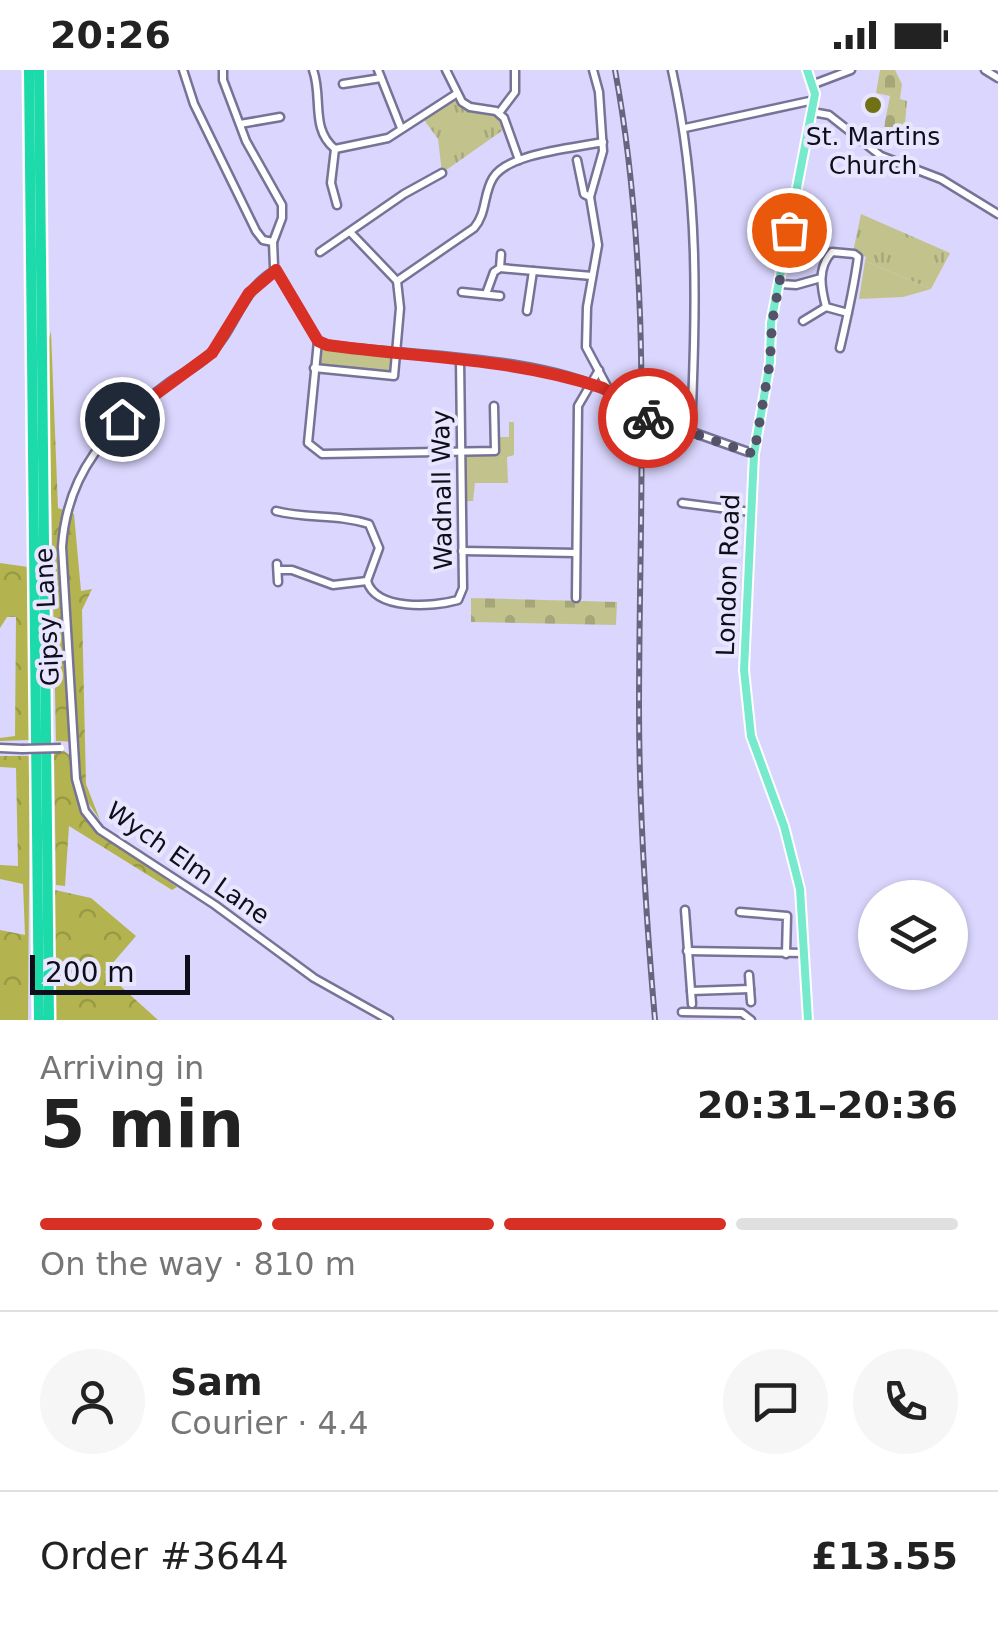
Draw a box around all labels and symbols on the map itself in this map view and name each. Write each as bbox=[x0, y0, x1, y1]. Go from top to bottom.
marker: St. Martins Church bbox=[862, 94, 884, 116]
place label: St. Martins Church bbox=[806, 122, 940, 180]
pin bbox=[747, 188, 832, 273]
courier bbox=[598, 368, 698, 468]
pin bbox=[80, 377, 165, 462]
street label: Wadnall Way bbox=[426, 409, 458, 571]
street label: London Road bbox=[711, 493, 745, 657]
street label: Gipsy Lane bbox=[29, 547, 65, 687]
street label: Wych Elm Lane bbox=[101, 796, 275, 930]
scale bar bbox=[30, 950, 190, 994]

